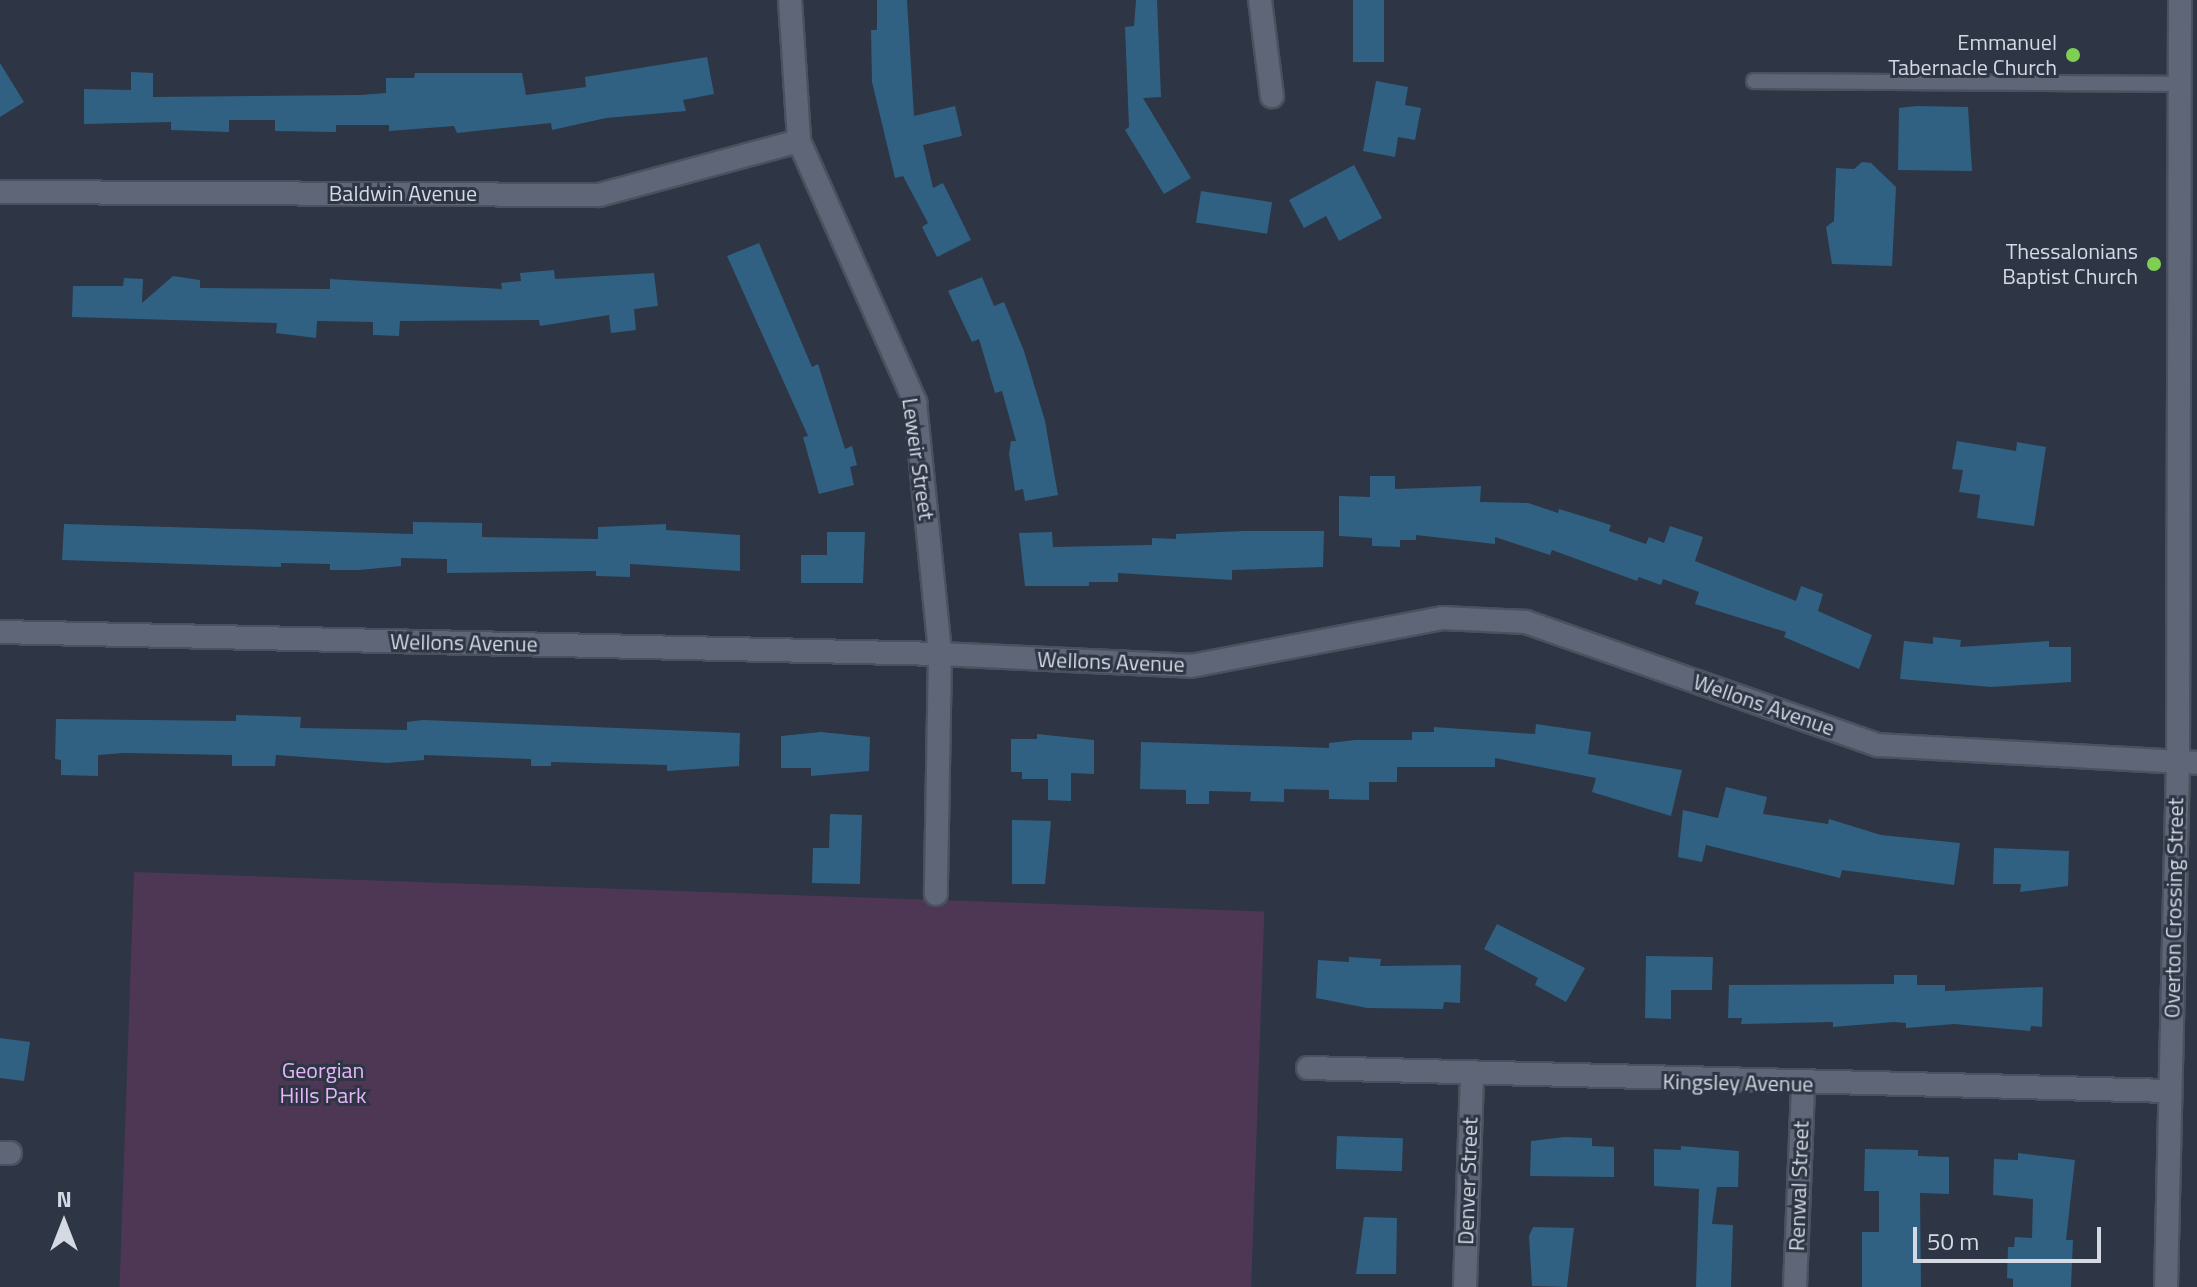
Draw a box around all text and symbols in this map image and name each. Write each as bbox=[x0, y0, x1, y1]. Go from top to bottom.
place label: Emmanuel Tabernacle Church bbox=[1888, 29, 2057, 80]
marker: Emmanuel Tabernacle Church bbox=[2064, 46, 2082, 64]
street label: Baldwin Avenue bbox=[329, 181, 477, 207]
place label: Thessalonians Baptist Church bbox=[2002, 238, 2138, 290]
marker: Thessalonians Baptist Church bbox=[2145, 255, 2163, 273]
street label: Leweir Street bbox=[896, 396, 940, 522]
street label: Wellons Avenue bbox=[390, 629, 538, 657]
street label: Wellons Avenue bbox=[1037, 646, 1185, 678]
street label: Wellons Avenue bbox=[1690, 668, 1838, 742]
street label: Overton Crossing Street bbox=[2159, 798, 2189, 1018]
park label: Georgian Hills Park bbox=[279, 1057, 367, 1108]
street label: Kingsley Avenue bbox=[1662, 1068, 1814, 1098]
street label: Denver Street bbox=[1453, 1117, 1483, 1245]
street label: Renwal Street bbox=[1784, 1120, 1814, 1252]
text: N bbox=[56, 1182, 72, 1216]
north arrow bbox=[24, 1183, 104, 1263]
scale bar bbox=[1917, 1211, 2105, 1261]
text: 50 m bbox=[1927, 1223, 1979, 1259]

